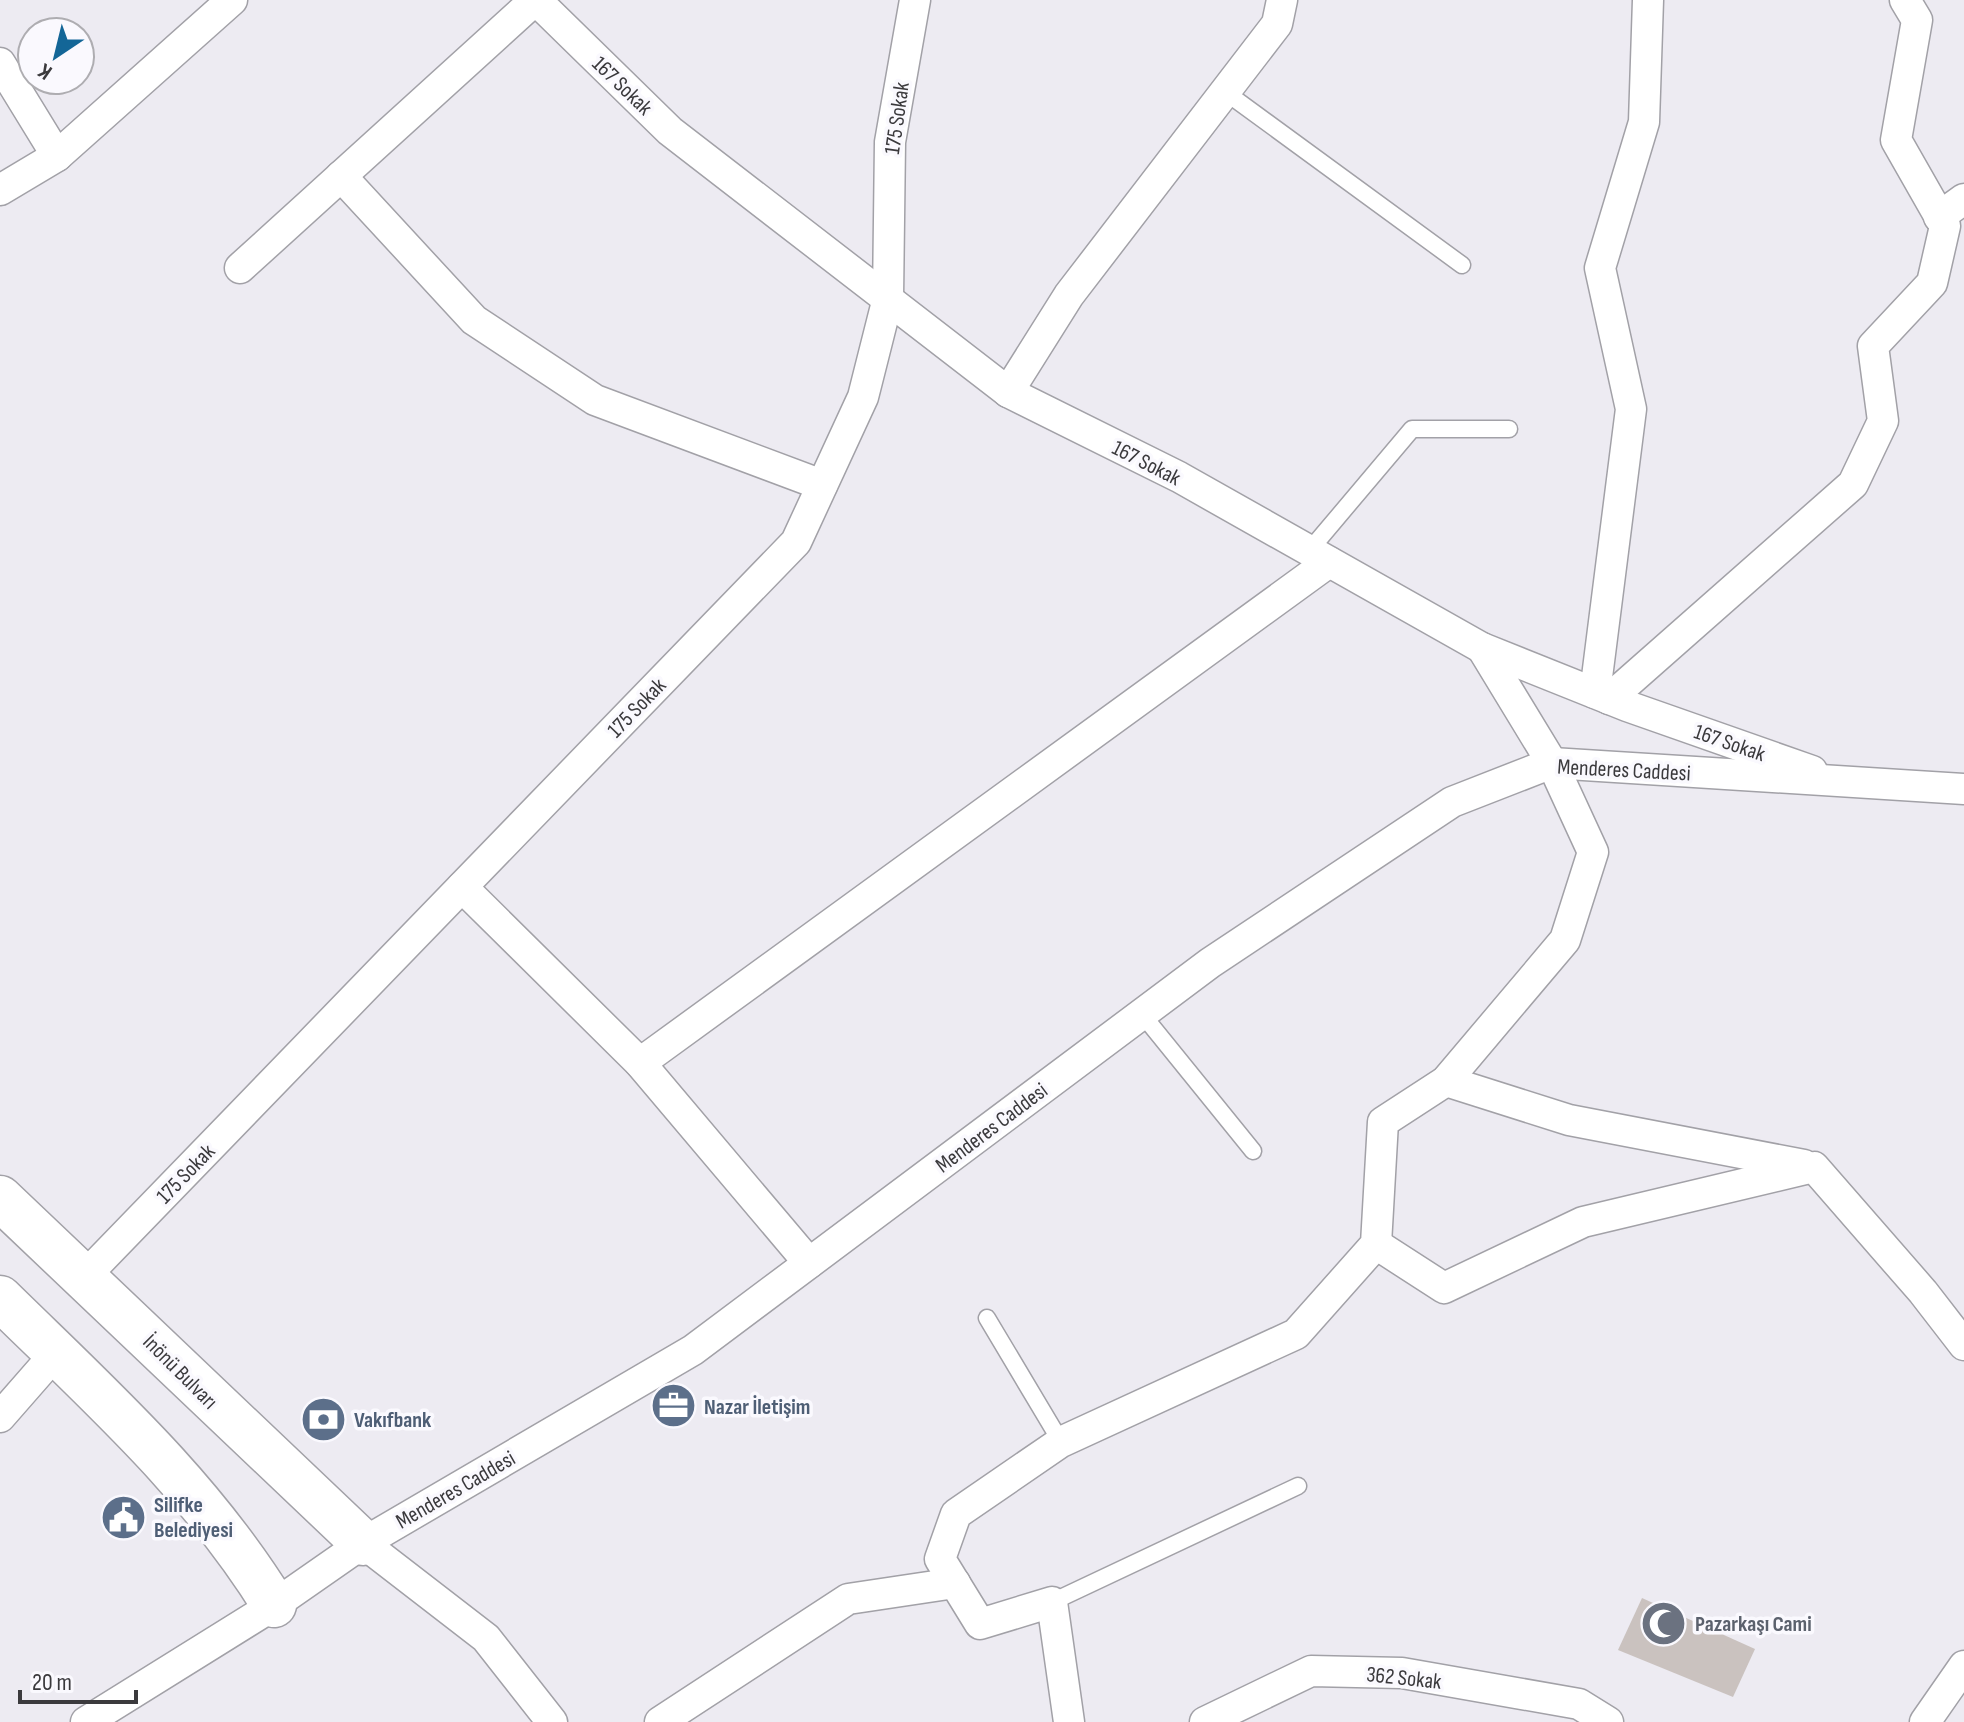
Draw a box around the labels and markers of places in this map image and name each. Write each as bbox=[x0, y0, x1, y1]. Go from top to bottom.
office icon: Nazar İletişim bbox=[649, 1382, 697, 1430]
place label: Nazar İletişim bbox=[704, 1394, 810, 1421]
bank icon: Vakıfbank bbox=[299, 1395, 347, 1443]
place label: Vakıfbank bbox=[354, 1407, 432, 1434]
place label: Silifke Belediyesi bbox=[154, 1492, 233, 1544]
public building icon: Silifke Belediyesi bbox=[99, 1493, 147, 1541]
mosque icon: Pazarkaşı Cami bbox=[1640, 1599, 1688, 1647]
place label: Pazarkaşı Cami bbox=[1695, 1611, 1812, 1638]

